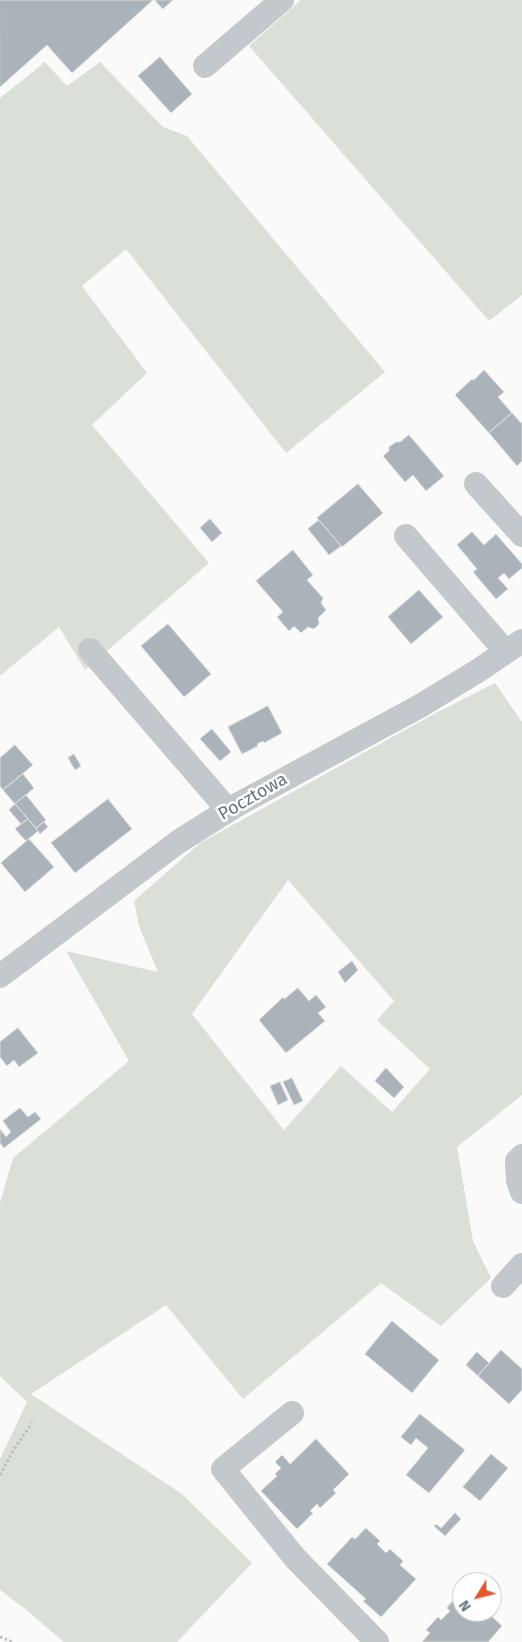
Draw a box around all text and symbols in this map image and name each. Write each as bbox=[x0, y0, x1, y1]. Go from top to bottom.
street label: Pocztowa bbox=[215, 769, 291, 825]
north arrow bbox=[452, 1572, 502, 1622]
text: N bbox=[456, 1597, 475, 1614]

